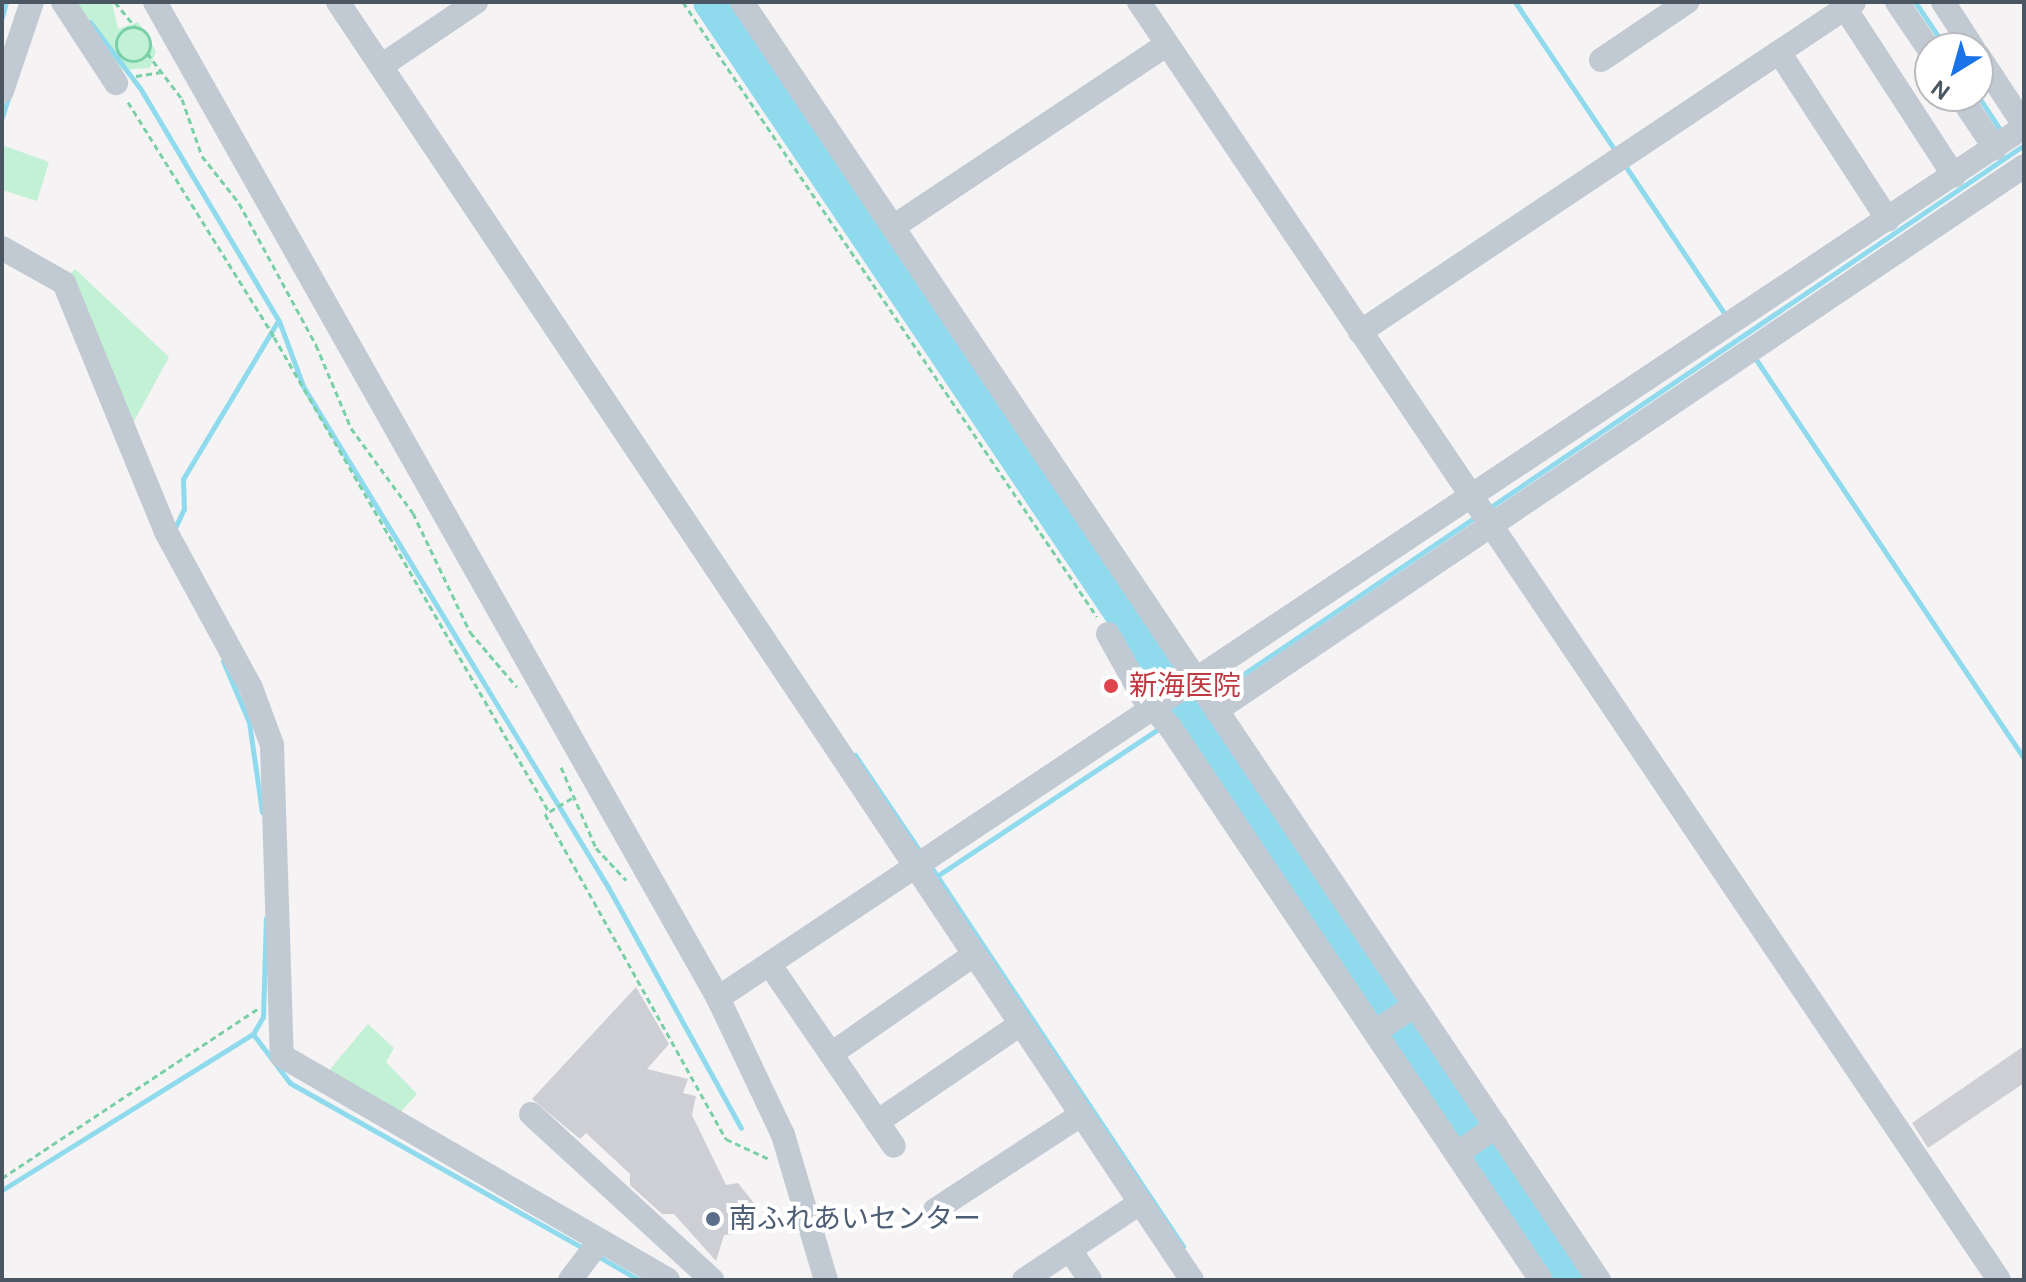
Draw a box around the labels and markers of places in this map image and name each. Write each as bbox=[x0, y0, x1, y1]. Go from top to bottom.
place label: 新海医院 bbox=[1129, 669, 1241, 703]
marker: 新海医院 bbox=[1100, 675, 1122, 697]
place label: 南ふれあいセンター bbox=[729, 1202, 981, 1236]
marker: 南ふれあいセンター bbox=[704, 1210, 722, 1228]

